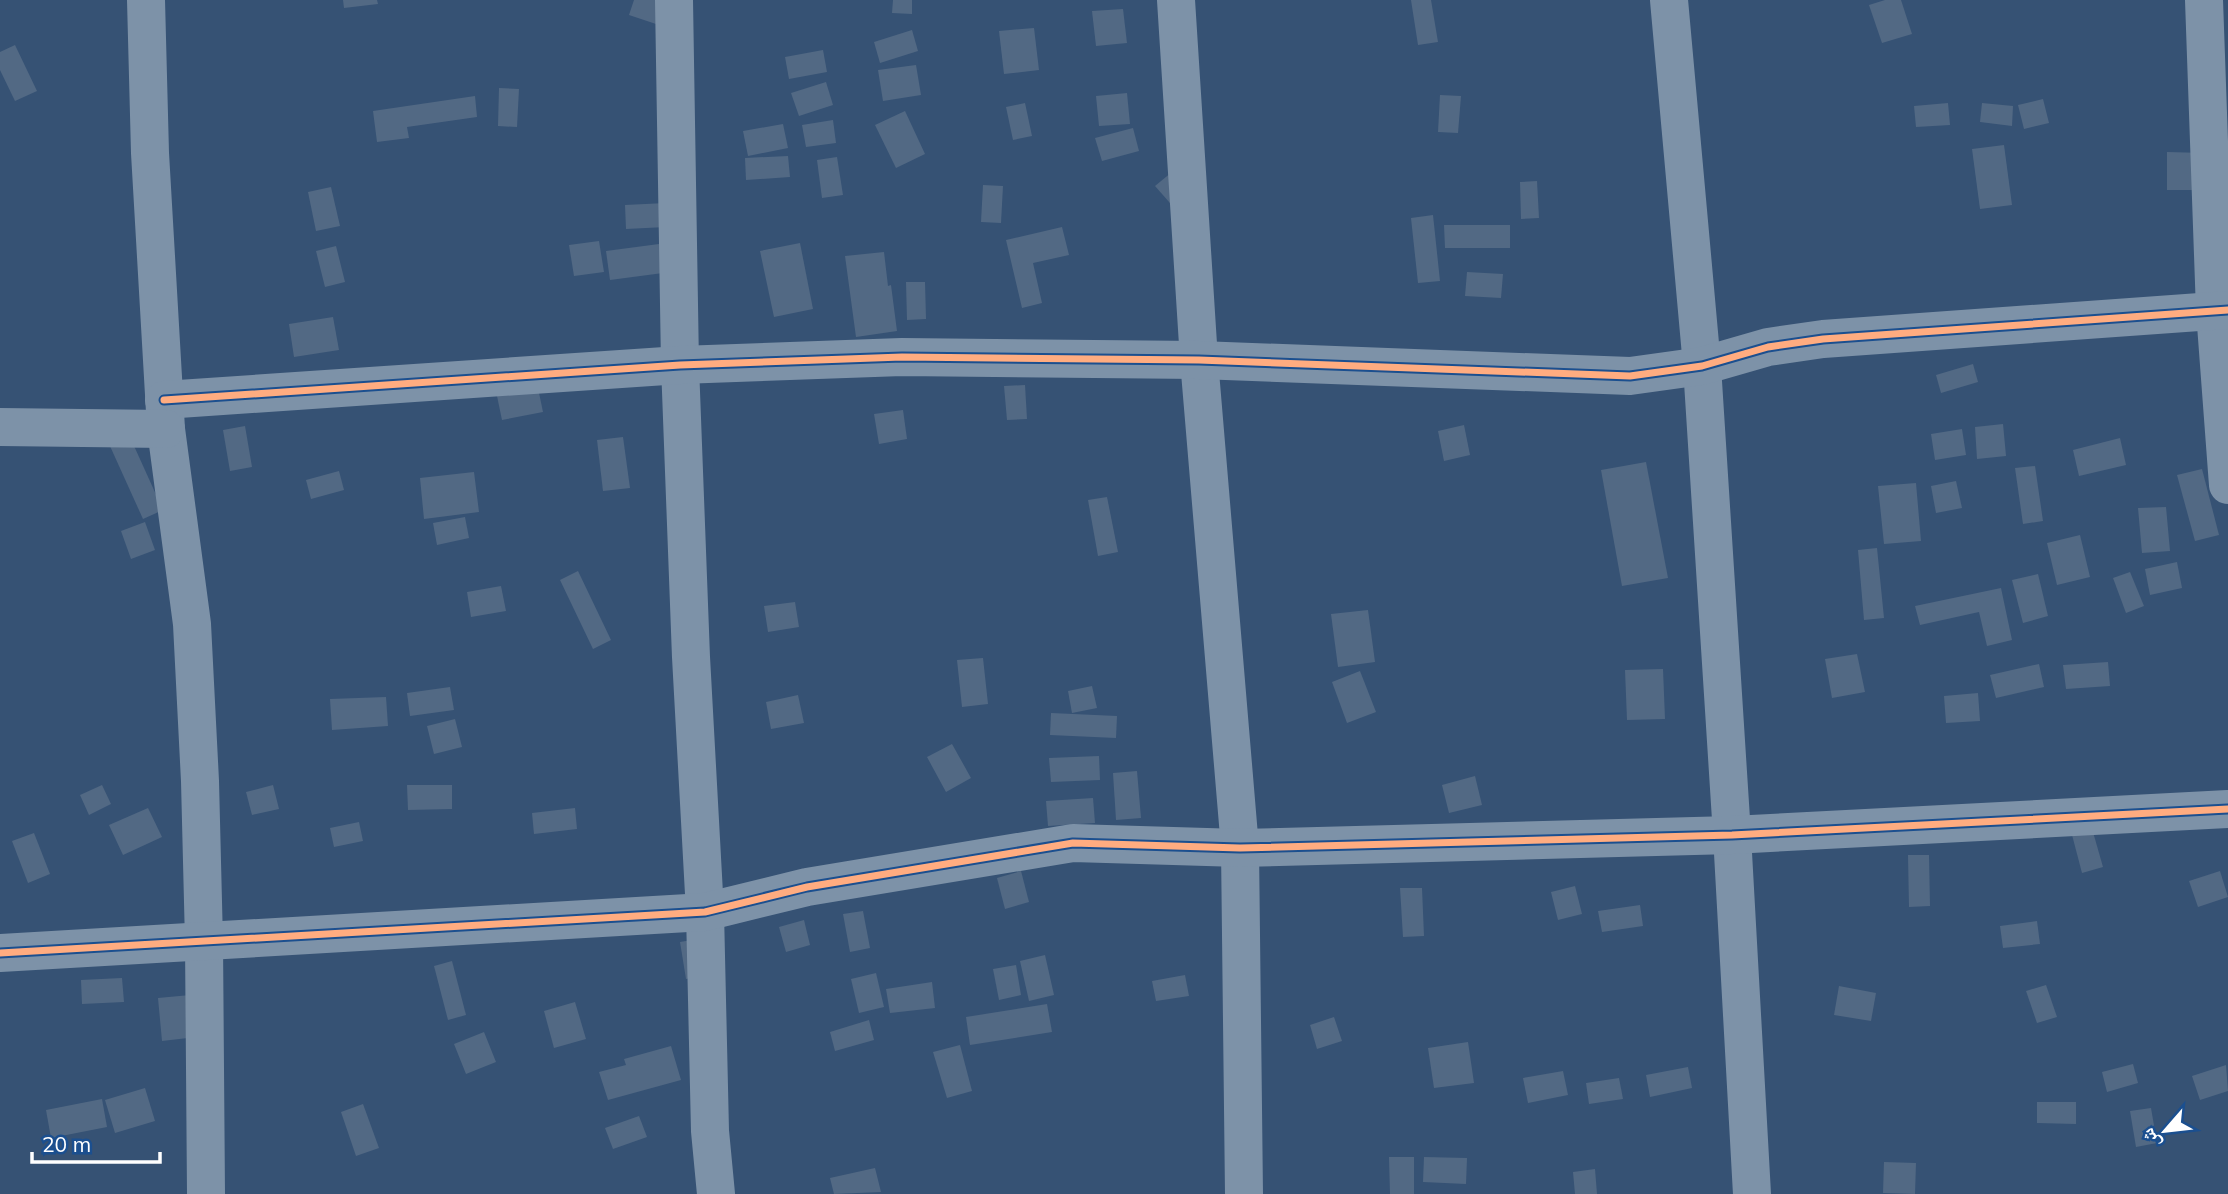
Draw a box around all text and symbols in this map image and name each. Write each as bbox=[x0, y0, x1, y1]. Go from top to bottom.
north arrow bbox=[2130, 1096, 2200, 1166]
scale bar bbox=[32, 1120, 159, 1164]
text: ش bbox=[2135, 1124, 2165, 1154]
text: 20 m bbox=[42, 1131, 91, 1157]

